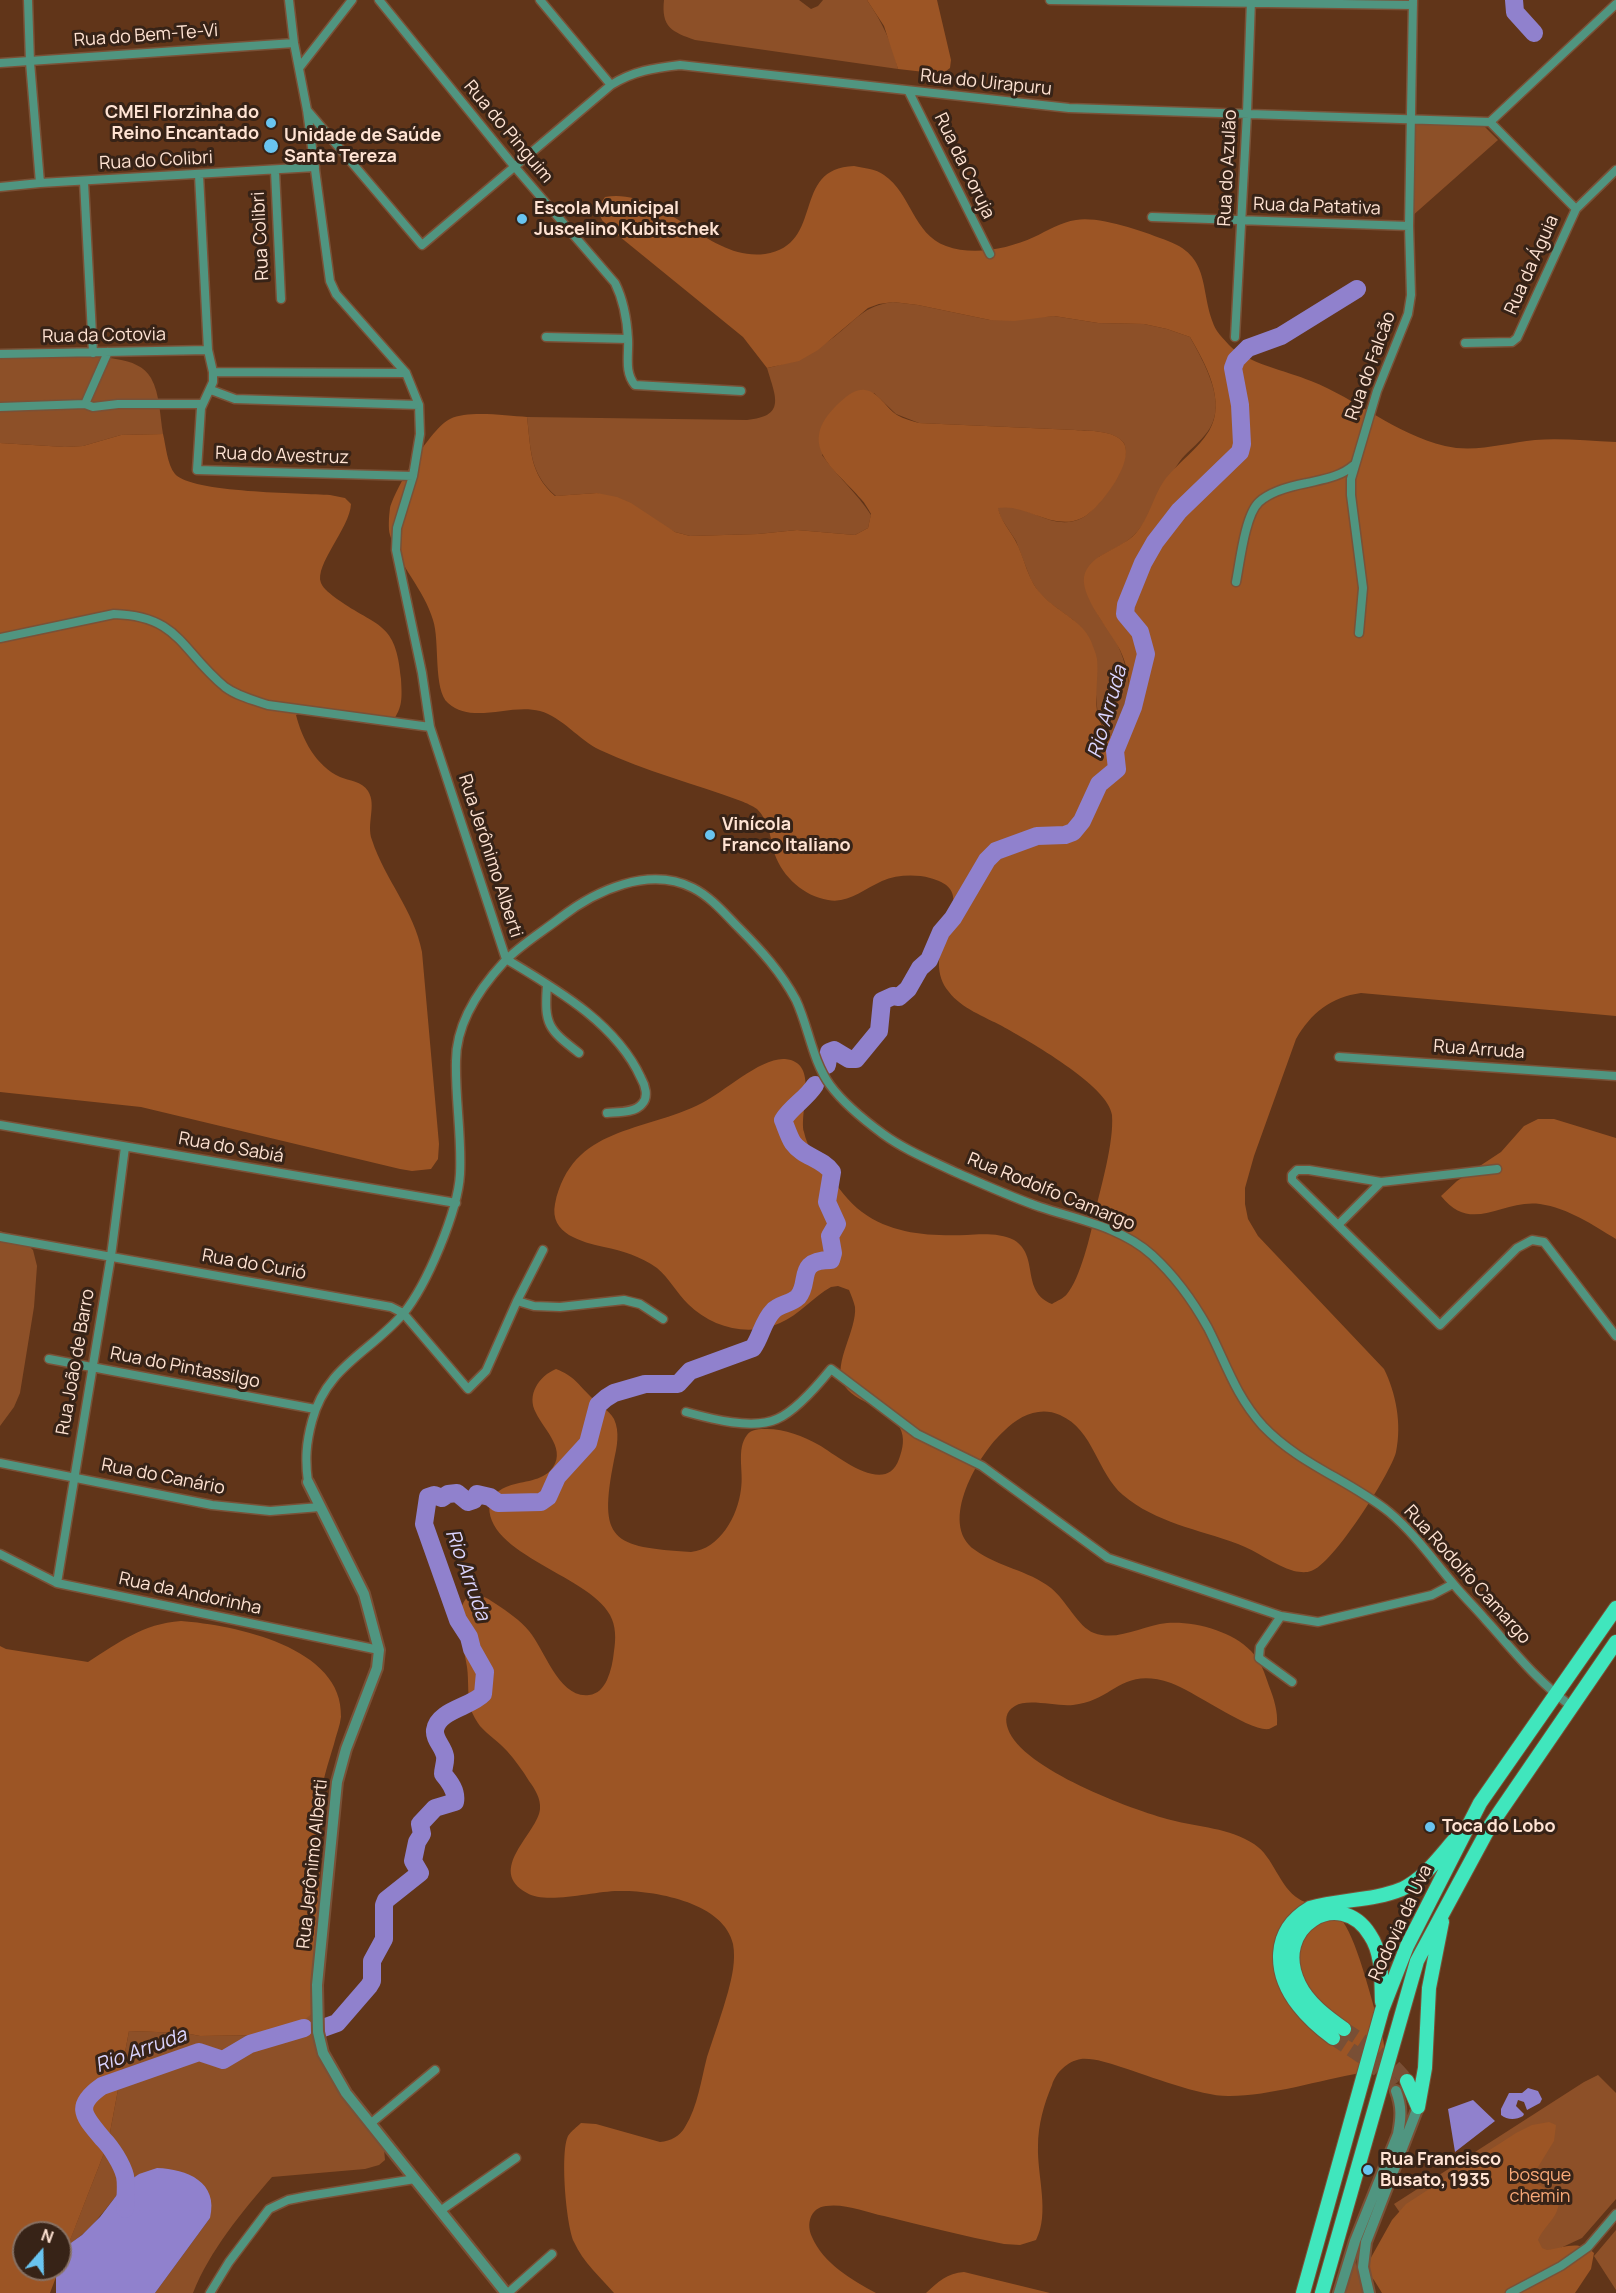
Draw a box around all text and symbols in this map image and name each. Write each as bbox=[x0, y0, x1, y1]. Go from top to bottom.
street label: Rua do Bem-Te-Vi bbox=[73, 20, 219, 52]
street label: Rua do Uirapuru bbox=[919, 65, 1053, 101]
street label: Rua do Pinguim bbox=[459, 76, 557, 188]
place label: CMEI Florzinha do Reino Encantado bbox=[105, 102, 259, 144]
street label: Rua do Azulão bbox=[1214, 109, 1242, 227]
street label: Rua da Coruja bbox=[929, 110, 999, 222]
marker: CMEI Florzinha do Reino Encantado bbox=[264, 116, 278, 130]
place label: Unidade de Saúde Santa Tereza bbox=[284, 125, 441, 168]
marker: Unidade de Saúde Santa Tereza bbox=[262, 137, 280, 155]
street label: Rua do Colibri bbox=[99, 147, 213, 175]
street label: Rua Colibri bbox=[248, 191, 274, 281]
street label: Rua da Patativa bbox=[1253, 194, 1381, 220]
place label: Escola Municipal Juscelino Kubitschek bbox=[534, 198, 719, 240]
marker: Escola Municipal Juscelino Kubitschek bbox=[515, 212, 529, 226]
street label: Rua da Águia bbox=[1500, 212, 1564, 318]
street label: Rua do Falcão bbox=[1341, 309, 1401, 423]
street label: Rua da Cotovia bbox=[42, 324, 166, 348]
street label: Rua do Avestruz bbox=[215, 443, 349, 469]
water label: Rio Arruda bbox=[1083, 663, 1133, 761]
street label: Rua Jerônimo Alberti bbox=[453, 772, 527, 940]
place label: Vinícola Franco Italiano bbox=[722, 814, 851, 856]
marker: Vinícola Franco Italiano bbox=[703, 828, 717, 842]
street label: Rua Arruda bbox=[1433, 1036, 1525, 1064]
street label: Rua do Sabiá bbox=[177, 1128, 285, 1168]
street label: Rua Rodolfo Camargo bbox=[964, 1148, 1138, 1236]
street label: Rua do Curió bbox=[200, 1245, 308, 1285]
street label: Rua João de Barro bbox=[53, 1287, 99, 1437]
street label: Rua do Pintassilgo bbox=[108, 1343, 262, 1393]
street label: Rua do Canário bbox=[99, 1454, 227, 1500]
street label: Rua Rodolfo Camargo bbox=[1399, 1501, 1535, 1649]
water label: Rio Arruda bbox=[439, 1526, 495, 1624]
street label: Rua da Andorinha bbox=[117, 1568, 263, 1620]
street label: Rua Jerônimo Alberti bbox=[293, 1778, 333, 1950]
place label: Toca do Lobo bbox=[1442, 1816, 1556, 1838]
marker: Toca do Lobo bbox=[1423, 1820, 1437, 1834]
street label: Rodovia da Uva bbox=[1365, 1862, 1437, 1984]
water label: Rio Arruda bbox=[92, 2023, 190, 2079]
place label: Rua Francisco Busato, 1935 bbox=[1380, 2149, 1501, 2192]
marker: Rua Francisco Busato, 1935 bbox=[1361, 2163, 1375, 2177]
park label: bosque chemin bbox=[1509, 2165, 1571, 2208]
north arrow bbox=[12, 2221, 72, 2281]
text: N bbox=[38, 2224, 57, 2248]

